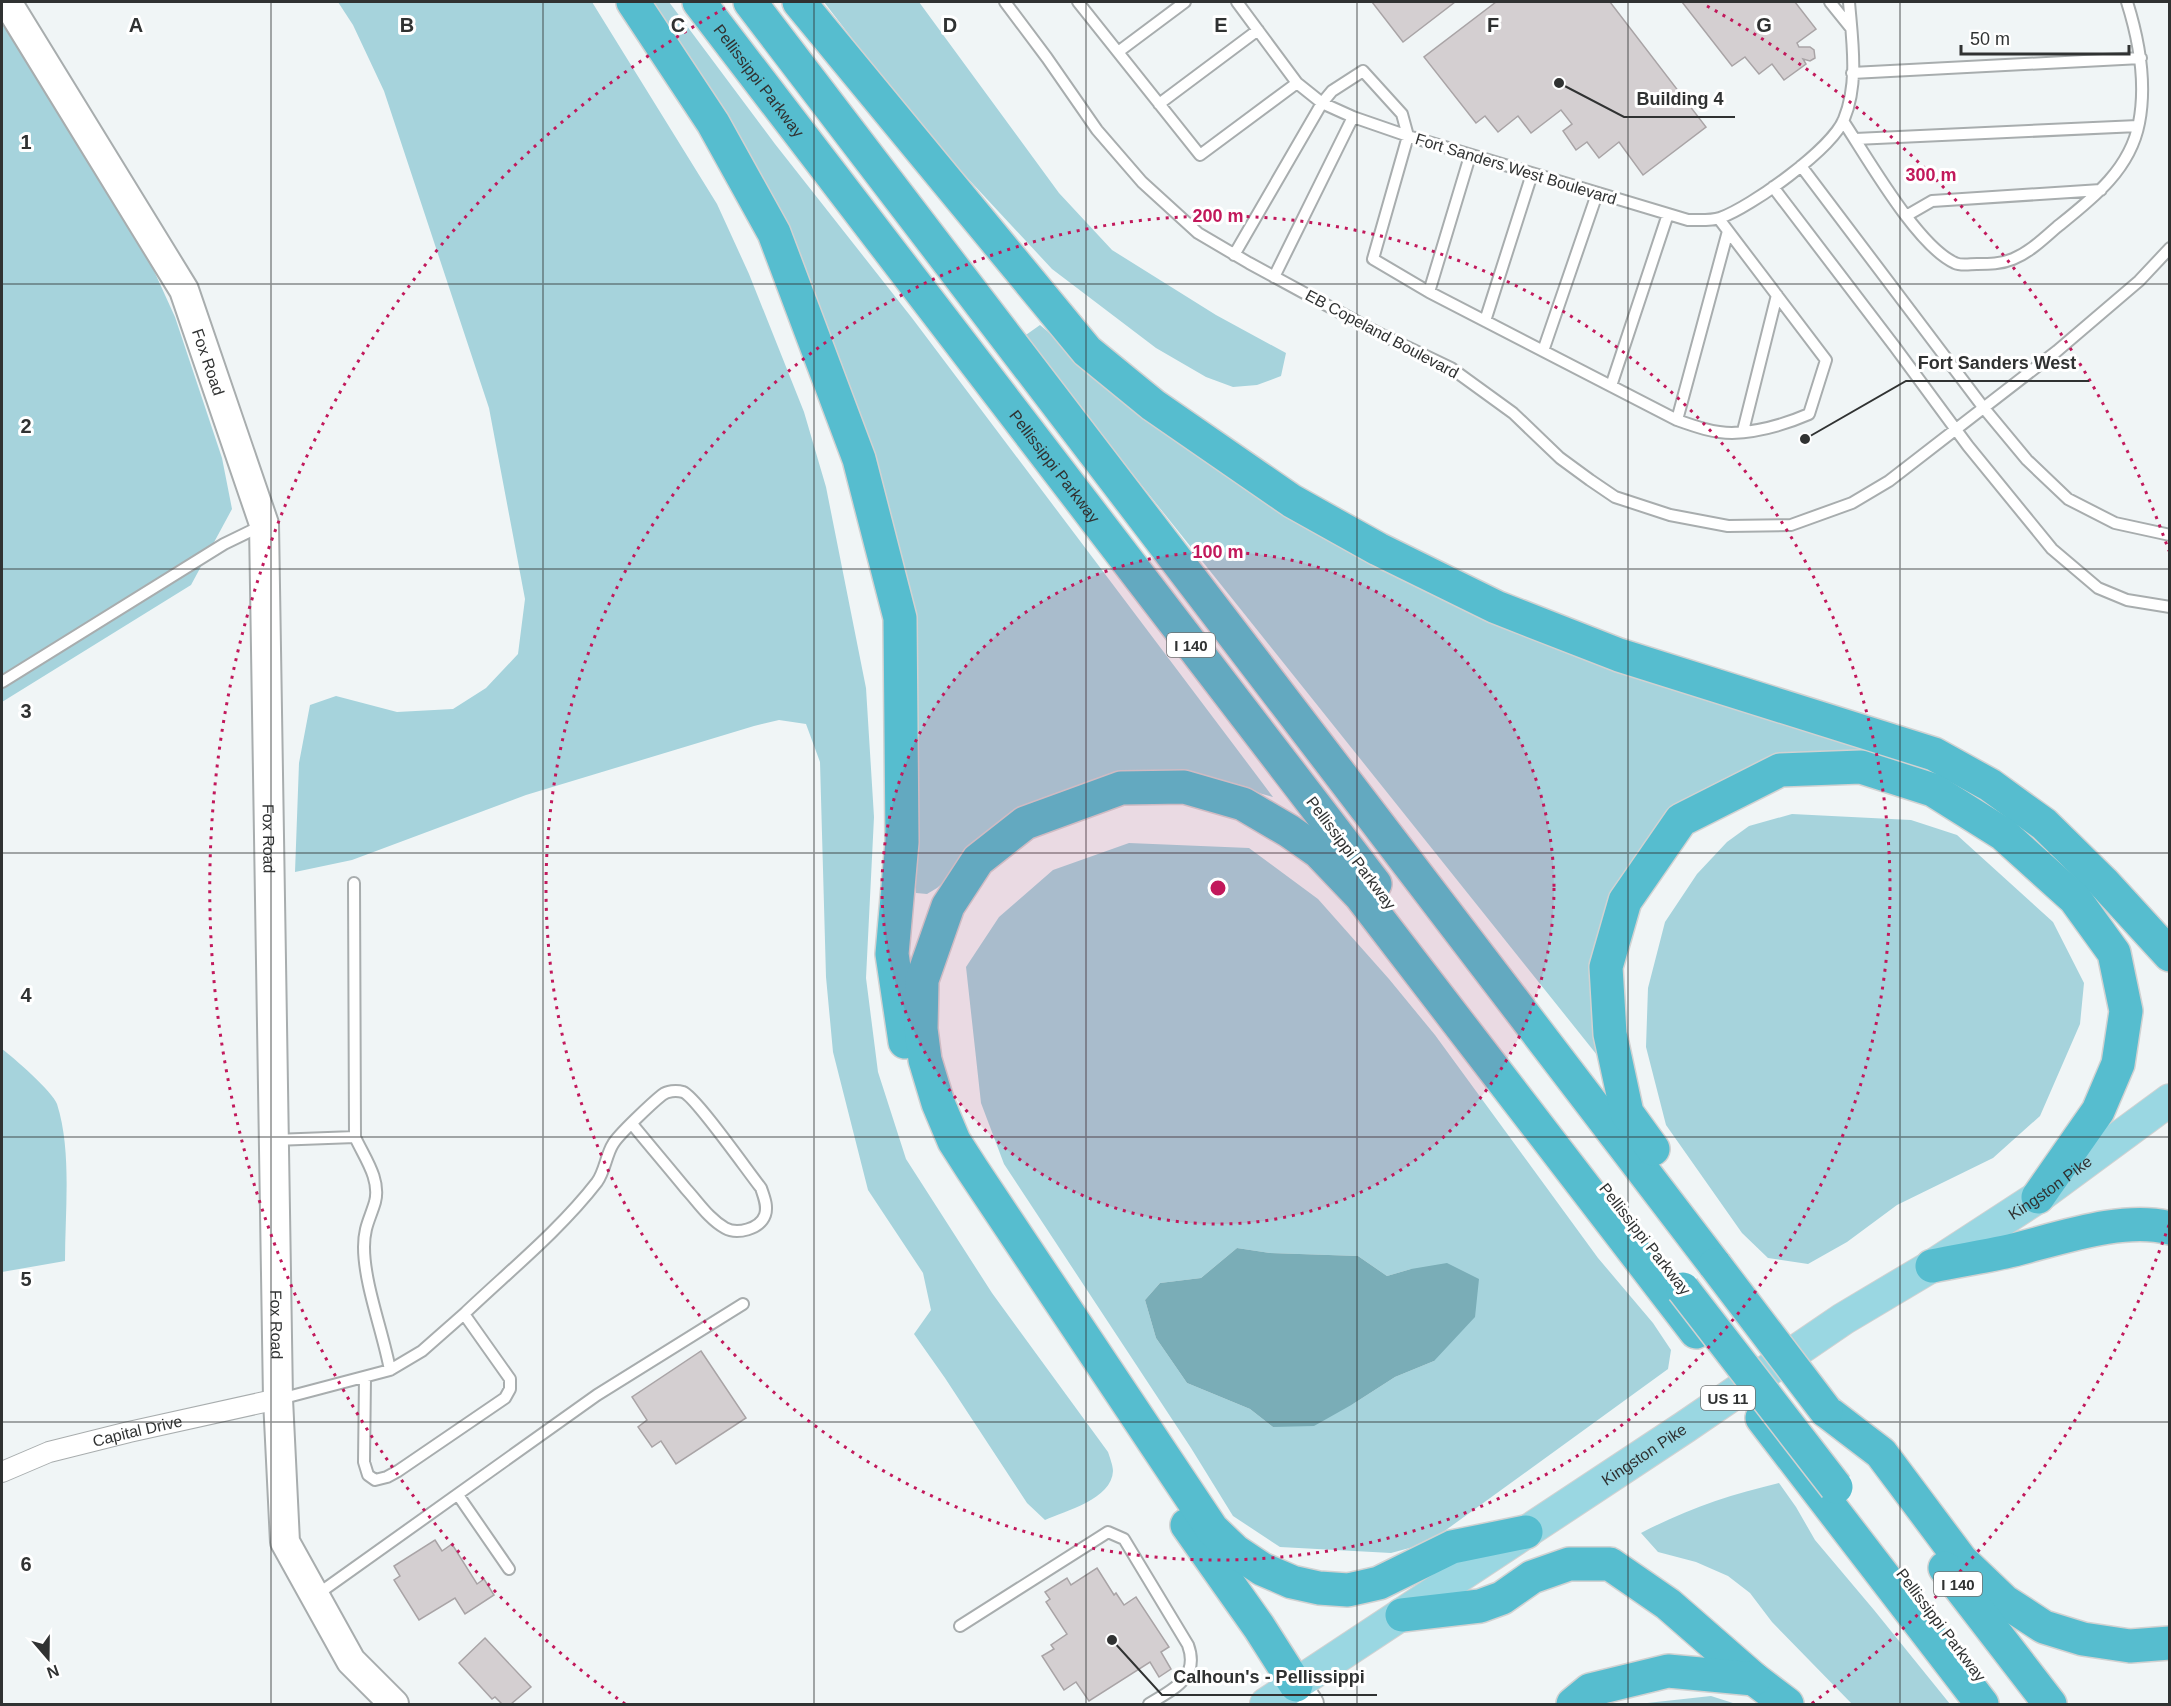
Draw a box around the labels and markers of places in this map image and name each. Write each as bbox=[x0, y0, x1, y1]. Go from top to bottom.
callout: Building 4 bbox=[1624, 81, 1735, 117]
callout: Fort Sanders West bbox=[1906, 345, 2089, 381]
centre of rings bbox=[1208, 878, 1228, 898]
callout: Calhoun's - Pellissippi bbox=[1162, 1659, 1377, 1695]

